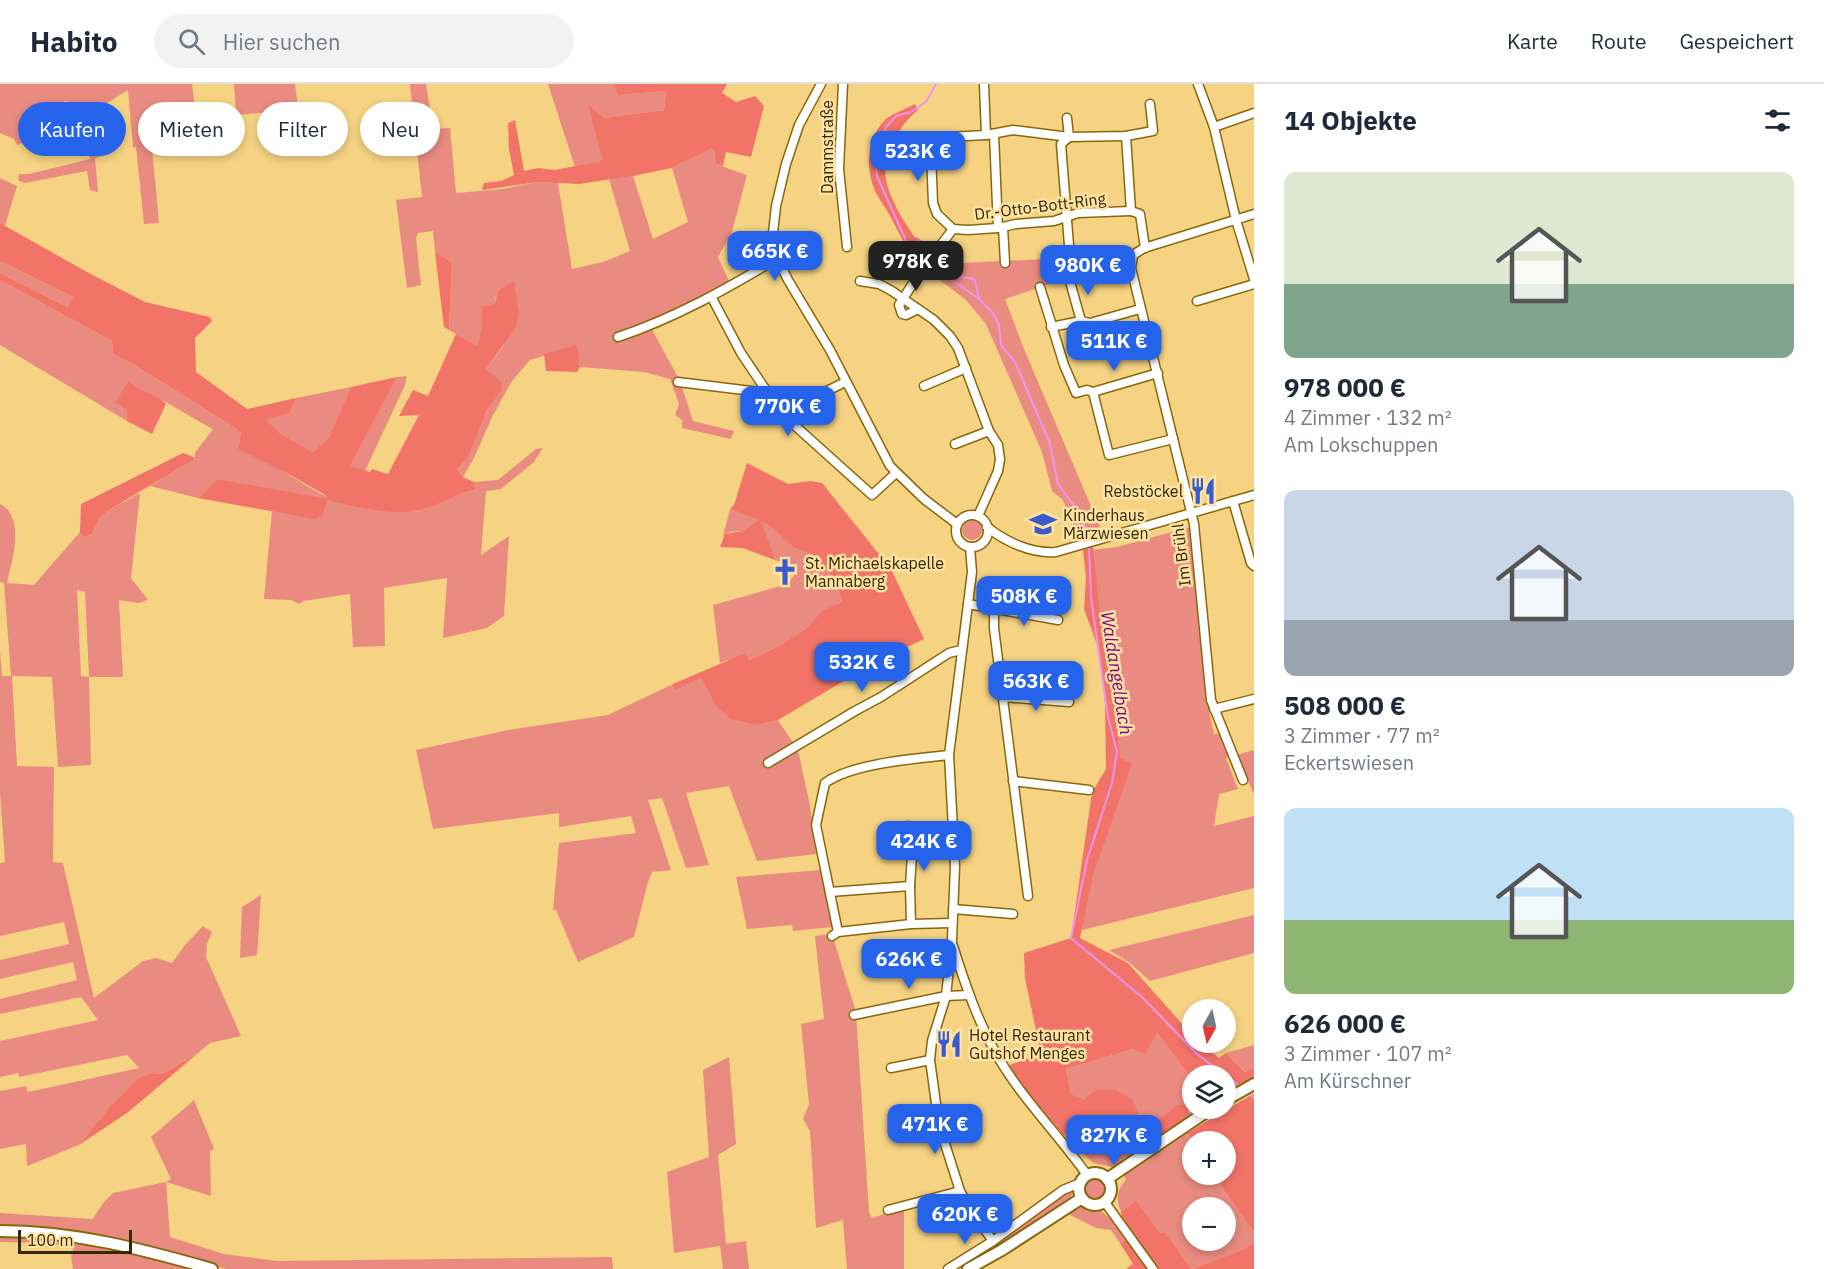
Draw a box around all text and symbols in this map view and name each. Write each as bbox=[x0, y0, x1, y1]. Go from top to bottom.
search box bbox=[154, 14, 574, 68]
text: Habito bbox=[30, 23, 118, 60]
icon: search bbox=[175, 25, 208, 58]
text: Hier suchen bbox=[223, 27, 340, 56]
text: Karte bbox=[1507, 27, 1558, 55]
text: Route bbox=[1591, 27, 1647, 55]
text: Gespeichert bbox=[1680, 27, 1794, 55]
street label: Dammstraße bbox=[817, 100, 837, 194]
chip: Kaufen bbox=[18, 102, 126, 156]
chip: Mieten bbox=[138, 102, 245, 156]
chip: Filter bbox=[257, 102, 348, 156]
chip: Neu bbox=[360, 102, 440, 156]
text: 14 Objekte bbox=[1284, 103, 1417, 137]
icon: filters bbox=[1761, 104, 1794, 137]
pin: 523K € bbox=[869, 131, 967, 182]
text: 523K € bbox=[884, 137, 952, 164]
street label: Dr.-Otto-Bott-Ring bbox=[973, 188, 1108, 224]
icon: home bbox=[1485, 211, 1593, 319]
pin: 665K € bbox=[726, 231, 824, 282]
text: 665K € bbox=[741, 237, 809, 264]
pin: 978K € bbox=[867, 241, 965, 292]
pin: 980K € bbox=[1039, 245, 1137, 296]
text: 978K € bbox=[882, 247, 950, 274]
text: 980K € bbox=[1054, 251, 1122, 278]
pin: 511K € bbox=[1065, 321, 1163, 372]
text: 511K € bbox=[1080, 327, 1148, 354]
text: 978 000 € bbox=[1284, 370, 1406, 404]
pin: 770K € bbox=[739, 386, 837, 437]
text: 770K € bbox=[754, 392, 822, 419]
text: 4 Zimmer · 132 m² bbox=[1284, 404, 1452, 431]
text: Am Lokschuppen bbox=[1284, 431, 1438, 458]
restaurant icon: Rebstöckel bbox=[1188, 476, 1218, 506]
place label: Rebstöckel bbox=[1103, 481, 1183, 501]
place label: Kinderhaus Märzwiesen bbox=[1063, 505, 1149, 543]
school or university icon: Kinderhaus Märzwiesen bbox=[1028, 509, 1058, 539]
street label: Im Brühl bbox=[1167, 523, 1195, 587]
icon: home bbox=[1485, 529, 1593, 637]
place label: St. Michaelskapelle Mannaberg bbox=[805, 553, 944, 591]
church icon: St. Michaelskapelle Mannaberg bbox=[770, 557, 800, 587]
pin: 508K € bbox=[975, 576, 1073, 627]
text: 508K € bbox=[990, 582, 1058, 609]
water label: Waldangelbach bbox=[1096, 610, 1138, 736]
pin: 532K € bbox=[813, 642, 911, 693]
text: 532K € bbox=[828, 648, 896, 675]
pin: 563K € bbox=[987, 661, 1085, 712]
text: 563K € bbox=[1002, 667, 1070, 694]
text: 508 000 € bbox=[1284, 688, 1406, 722]
text: 3 Zimmer · 77 m² bbox=[1284, 722, 1440, 749]
text: Eckertswiesen bbox=[1284, 749, 1414, 776]
pin: 424K € bbox=[875, 821, 973, 872]
text: 424K € bbox=[890, 827, 958, 854]
icon: home bbox=[1485, 847, 1593, 955]
pin: 626K € bbox=[860, 939, 958, 990]
text: 626K € bbox=[875, 945, 943, 972]
north arrow bbox=[1182, 999, 1236, 1053]
map controls bbox=[1182, 999, 1236, 1251]
text: 626 000 € bbox=[1284, 1006, 1406, 1040]
place label: Hotel Restaurant Gutshof Menges bbox=[969, 1025, 1091, 1063]
restaurant icon: Hotel Restaurant Gutshof Menges bbox=[934, 1029, 964, 1059]
text: 3 Zimmer · 107 m² bbox=[1284, 1040, 1452, 1067]
button: layers bbox=[1182, 1065, 1236, 1119]
text: Am Kürschner bbox=[1284, 1067, 1411, 1094]
pin: 471K € bbox=[886, 1104, 984, 1155]
text: 471K € bbox=[901, 1110, 969, 1137]
pin: 827K € bbox=[1065, 1115, 1163, 1166]
text: 827K € bbox=[1080, 1121, 1148, 1148]
button: + bbox=[1182, 1131, 1236, 1185]
pin: 620K € bbox=[916, 1194, 1014, 1245]
button: − bbox=[1182, 1197, 1236, 1251]
text: 620K € bbox=[931, 1200, 999, 1227]
scale bar bbox=[18, 1227, 132, 1254]
text: 100 m bbox=[27, 1230, 74, 1250]

